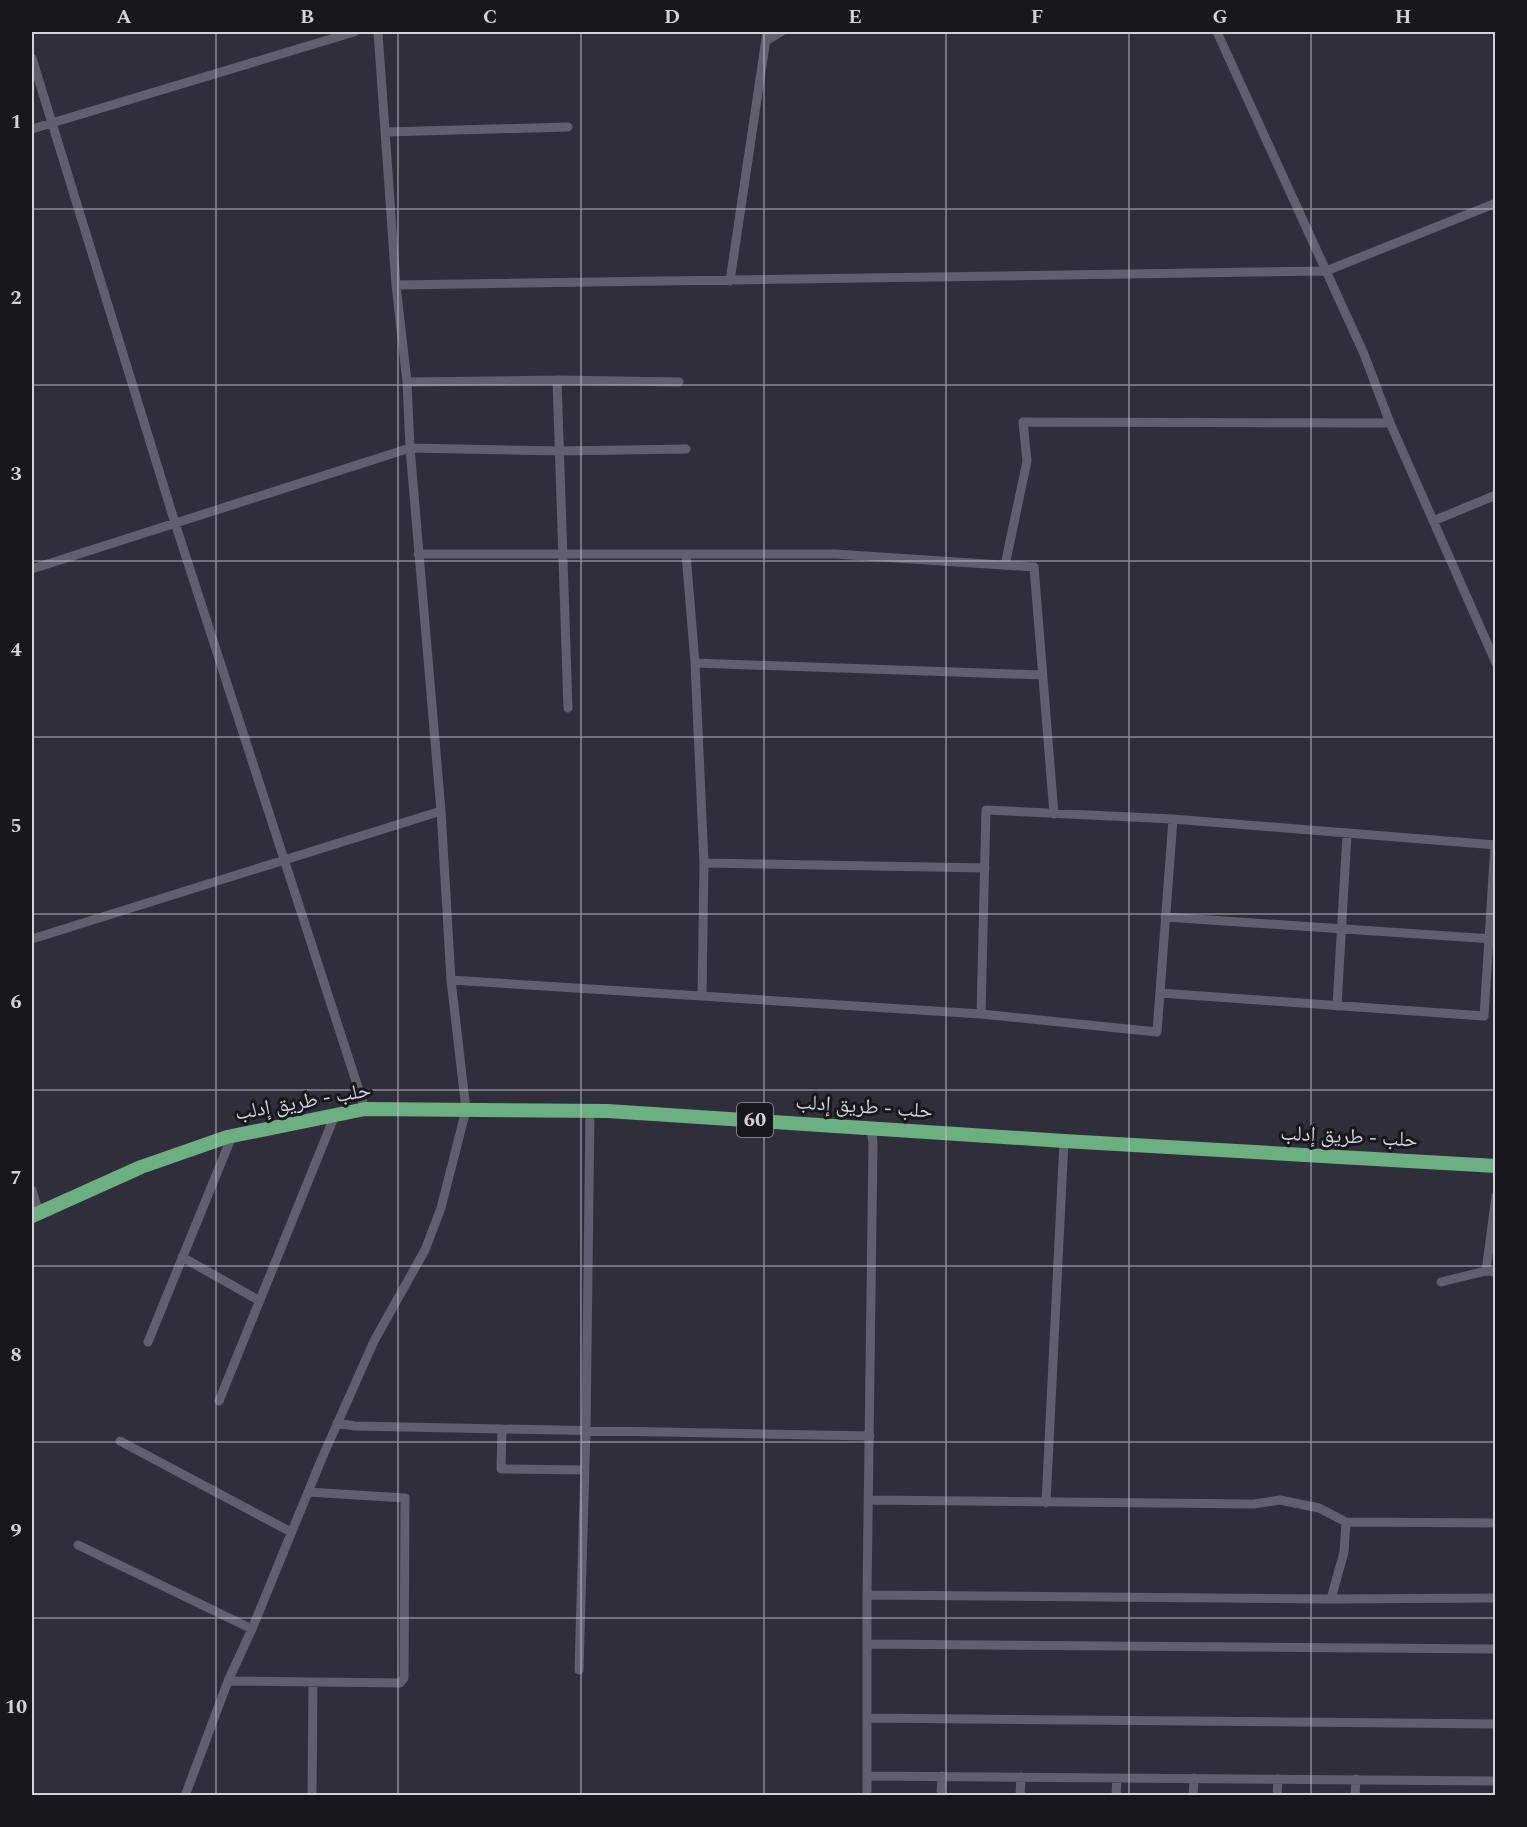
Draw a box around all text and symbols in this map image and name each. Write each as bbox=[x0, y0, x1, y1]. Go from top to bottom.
text: A bbox=[116, 2, 132, 32]
text: B bbox=[300, 2, 314, 32]
text: C bbox=[483, 2, 497, 32]
text: D bbox=[664, 2, 680, 32]
text: E bbox=[848, 2, 862, 32]
text: F bbox=[1031, 2, 1043, 32]
text: G bbox=[1212, 2, 1228, 32]
text: H bbox=[1395, 2, 1411, 32]
text: 1 bbox=[10, 107, 22, 137]
text: 2 bbox=[10, 283, 22, 313]
text: 3 bbox=[10, 459, 22, 489]
text: 4 bbox=[10, 635, 22, 665]
text: 5 bbox=[10, 811, 22, 841]
text: 6 bbox=[10, 987, 22, 1017]
street label: حلب - طريق إدلب bbox=[232, 1074, 374, 1130]
street label: حلب - طريق إدلب bbox=[794, 1086, 934, 1128]
road number: 60 bbox=[737, 1103, 773, 1137]
street label: حلب - طريق إدلب bbox=[1279, 1117, 1419, 1157]
text: 7 bbox=[10, 1163, 22, 1193]
text: 8 bbox=[10, 1340, 22, 1370]
text: 9 bbox=[10, 1516, 22, 1546]
text: 10 bbox=[5, 1692, 27, 1722]

